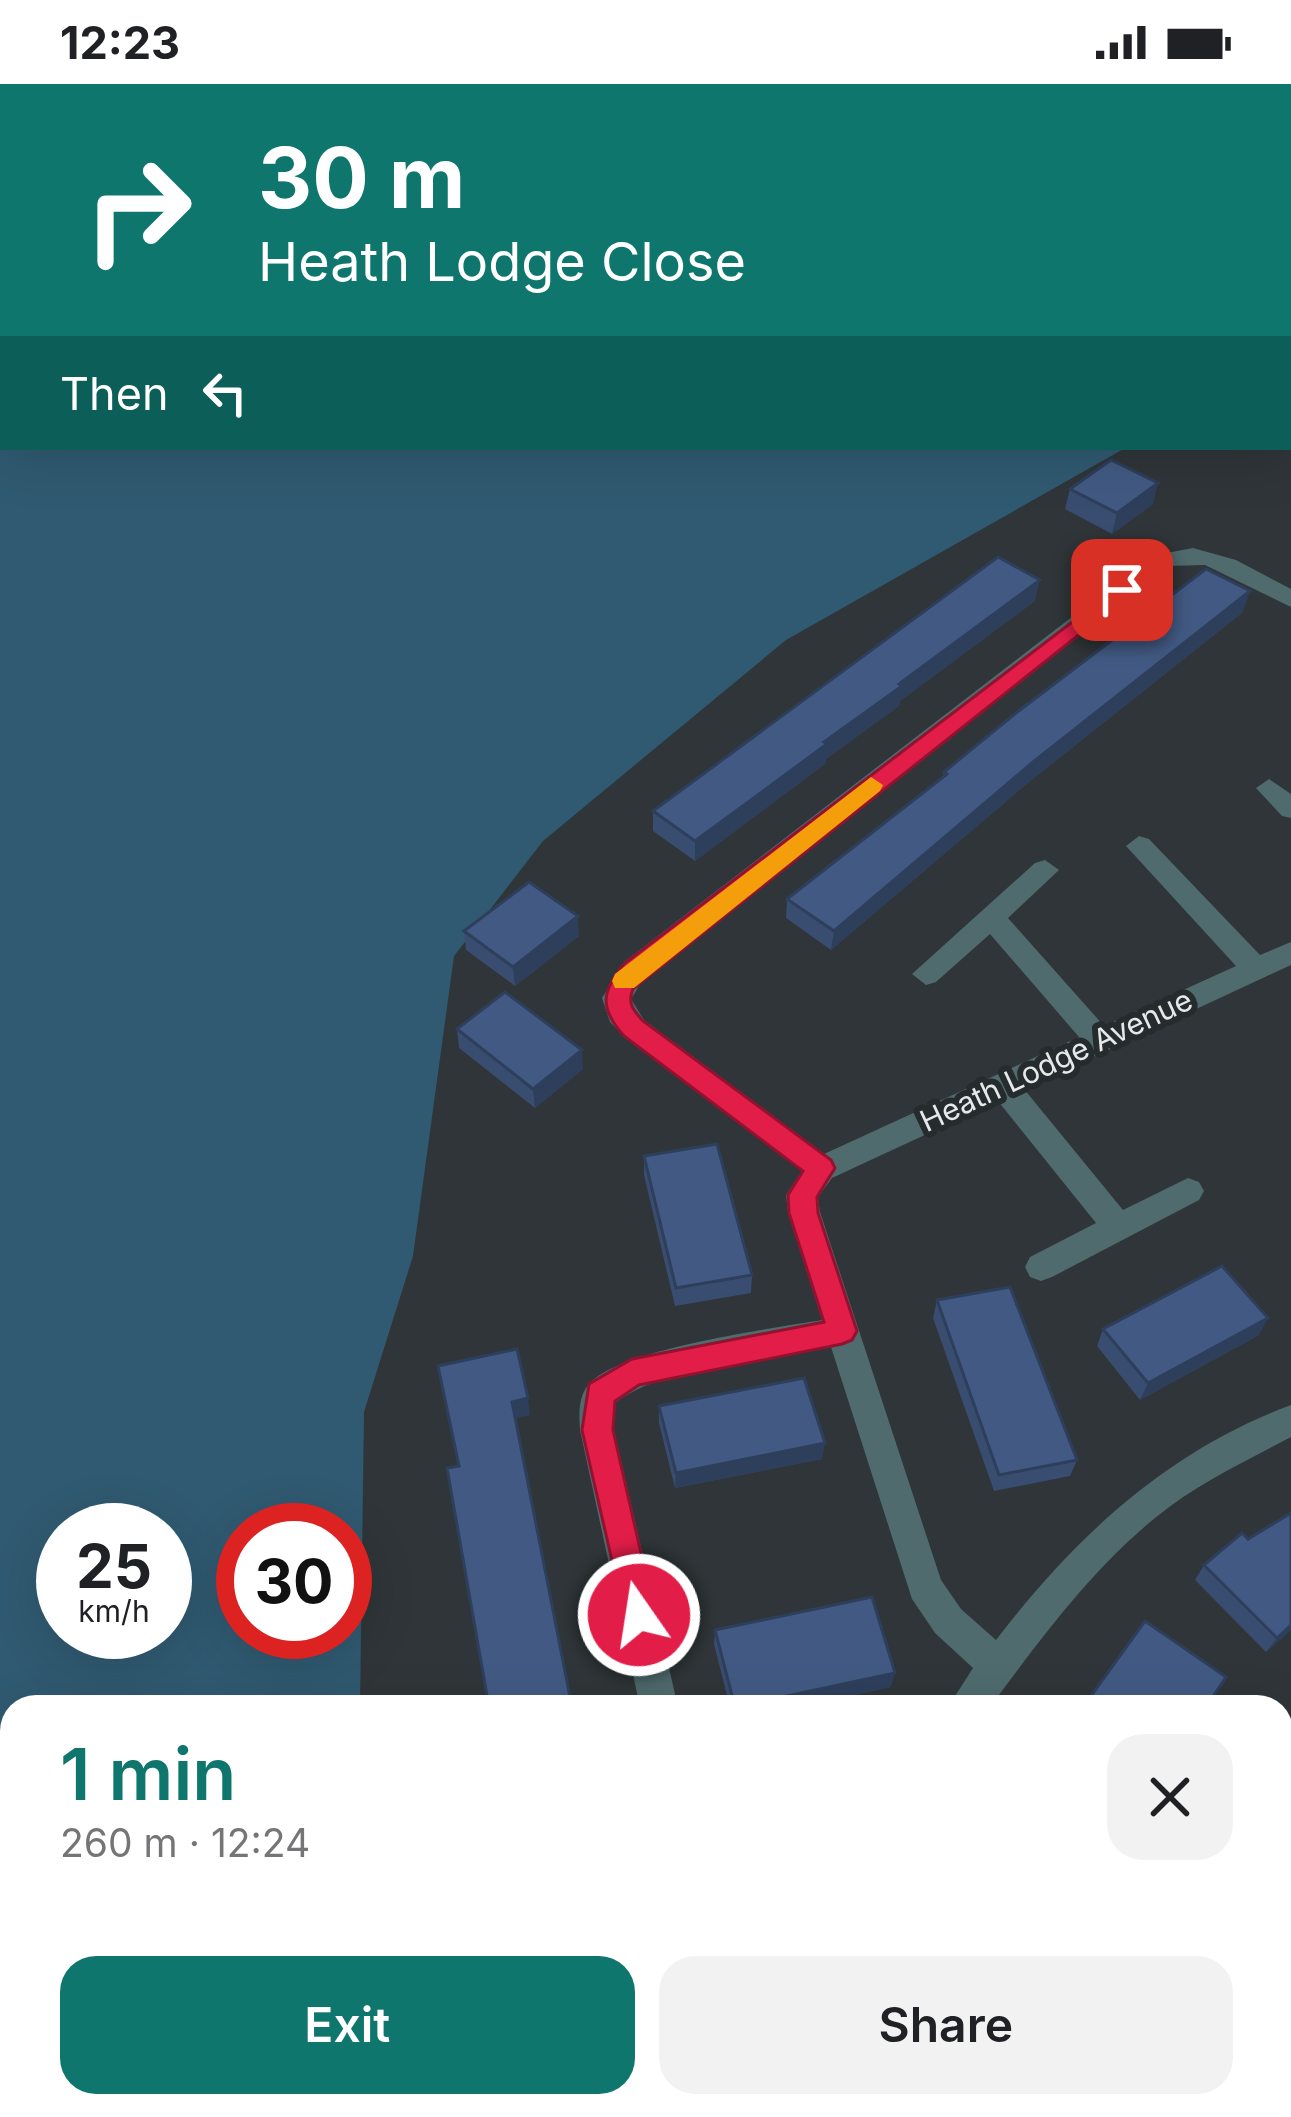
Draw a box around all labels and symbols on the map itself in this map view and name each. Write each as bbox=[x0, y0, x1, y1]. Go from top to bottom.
pin bbox=[1071, 539, 1173, 641]
street label: Heath Lodge Avenue bbox=[914, 981, 1198, 1139]
speed limit sign: 30 bbox=[216, 1503, 372, 1659]
position arrow bbox=[576, 1552, 702, 1678]

